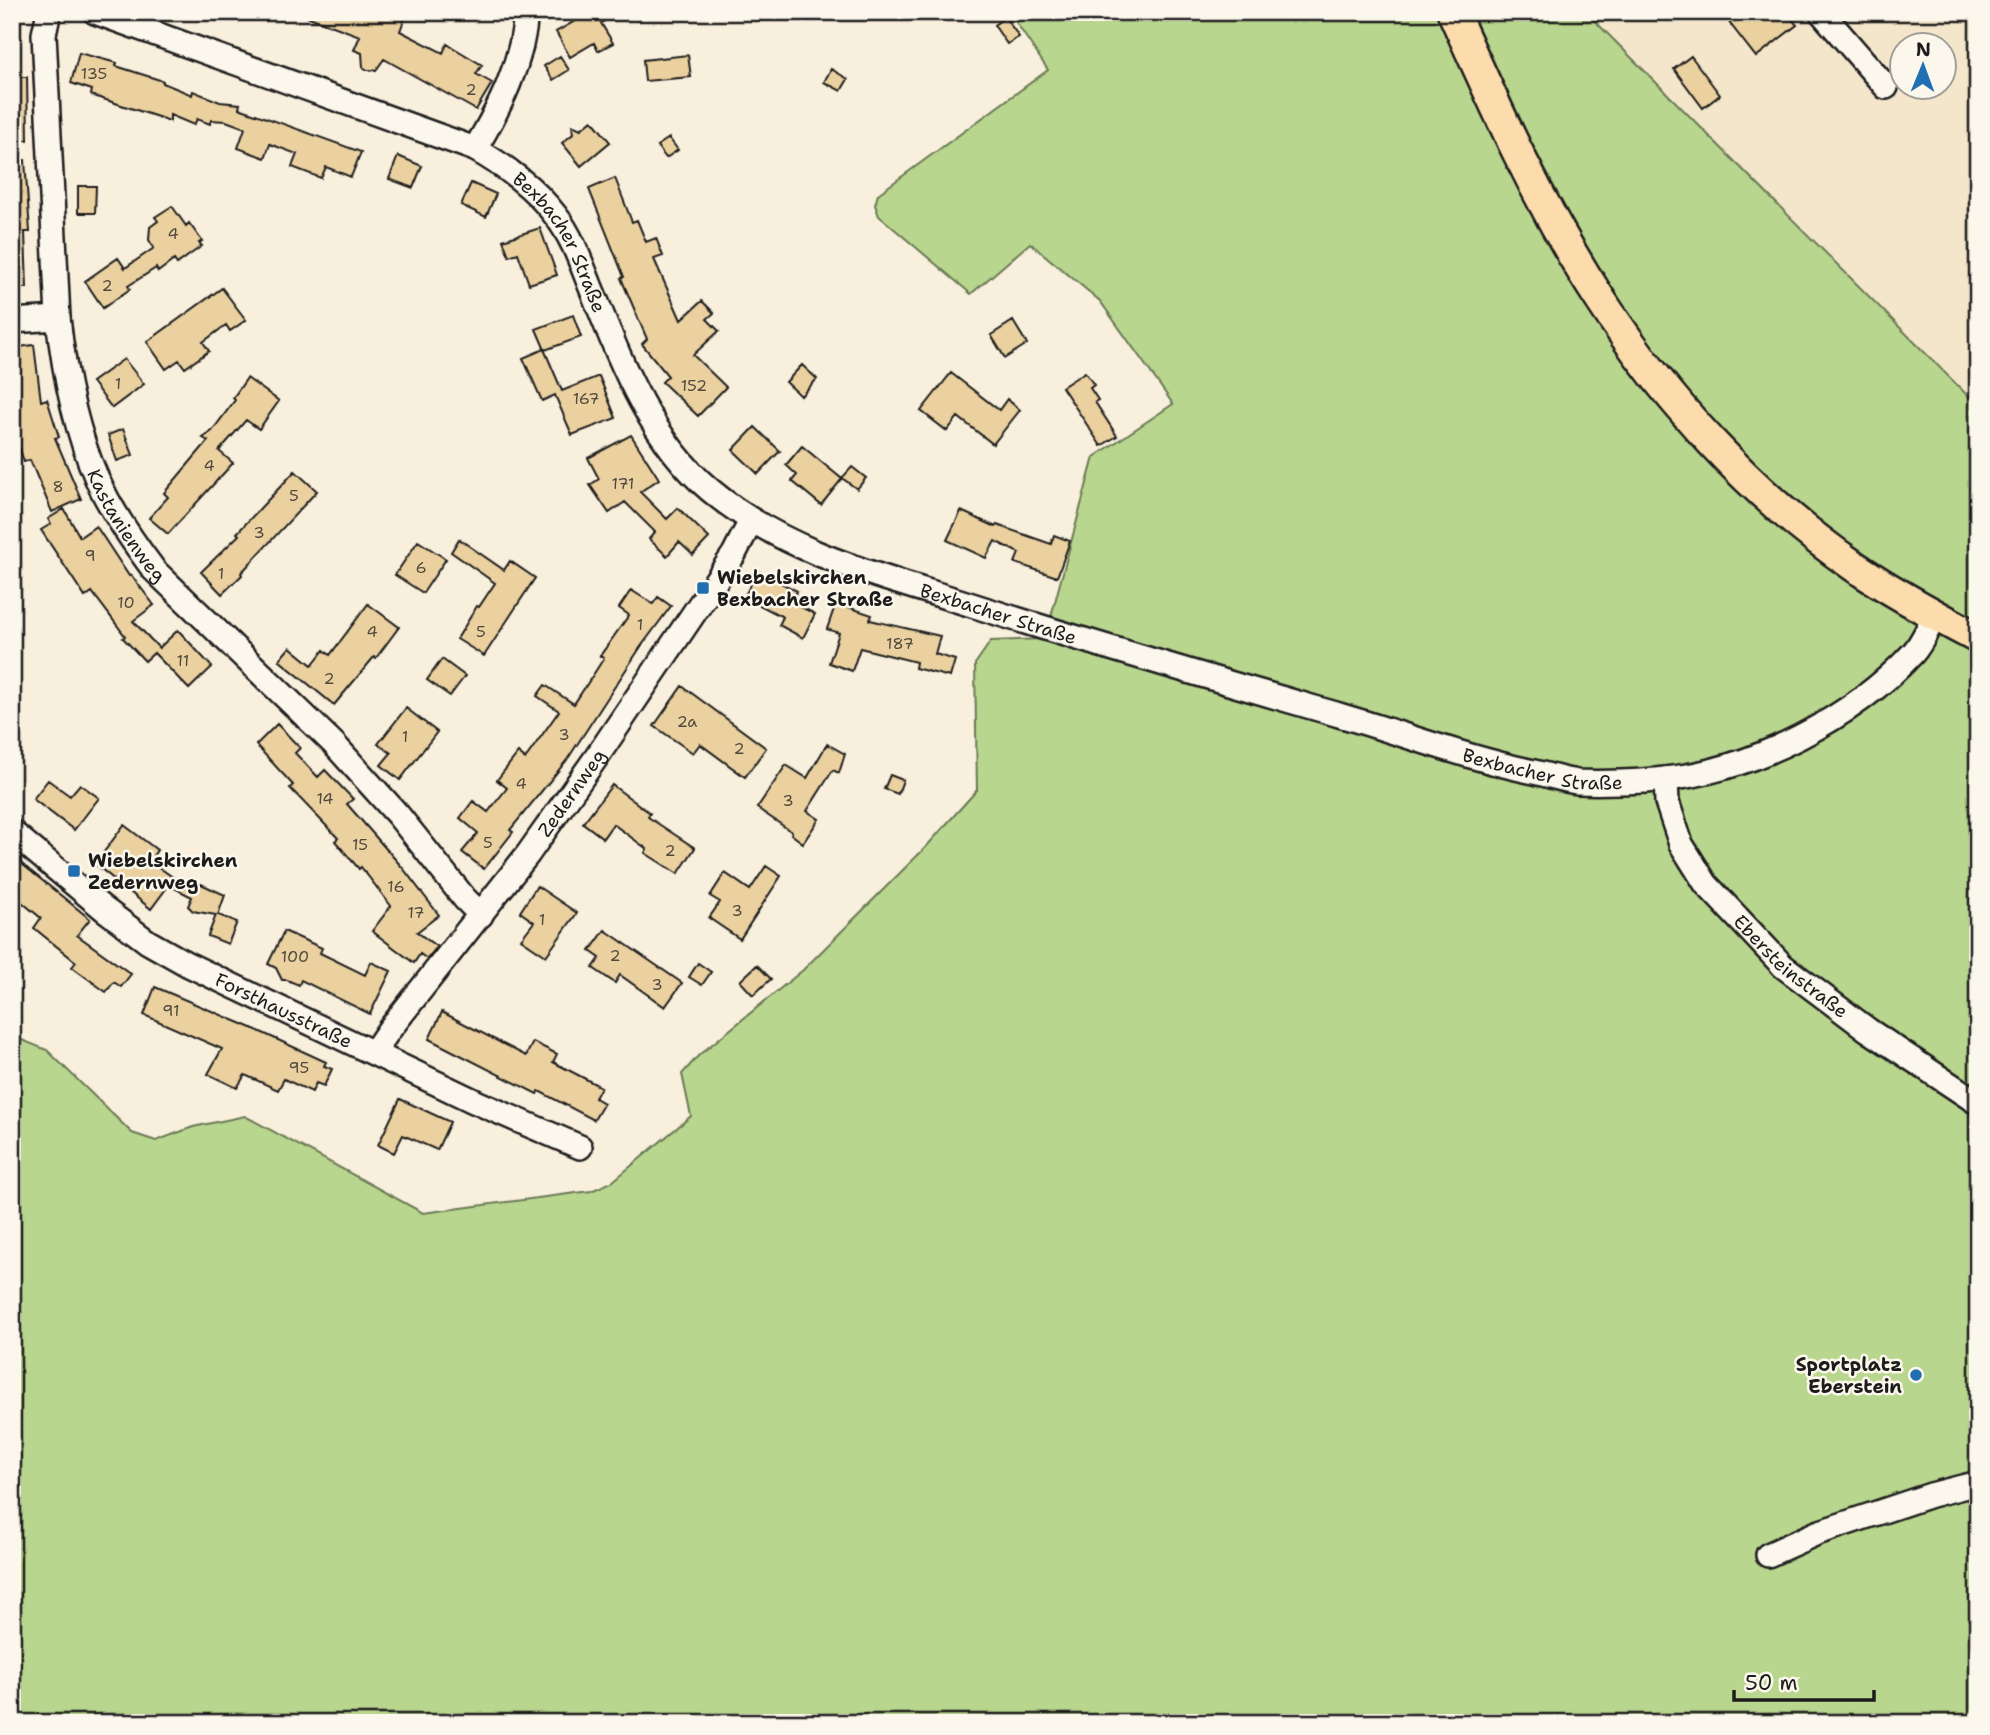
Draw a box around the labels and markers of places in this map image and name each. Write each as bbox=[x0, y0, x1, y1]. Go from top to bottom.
place label: Wiebelskirchen Bexbacher Straße bbox=[717, 565, 893, 612]
marker: Wiebelskirchen Bexbacher Straße bbox=[695, 580, 711, 596]
place label: Wiebelskirchen Zedernweg bbox=[88, 848, 238, 895]
marker: Wiebelskirchen Zedernweg bbox=[66, 863, 82, 879]
place label: Sportplatz Eberstein bbox=[1796, 1352, 1902, 1399]
marker: Sportplatz Eberstein bbox=[1908, 1367, 1924, 1383]

